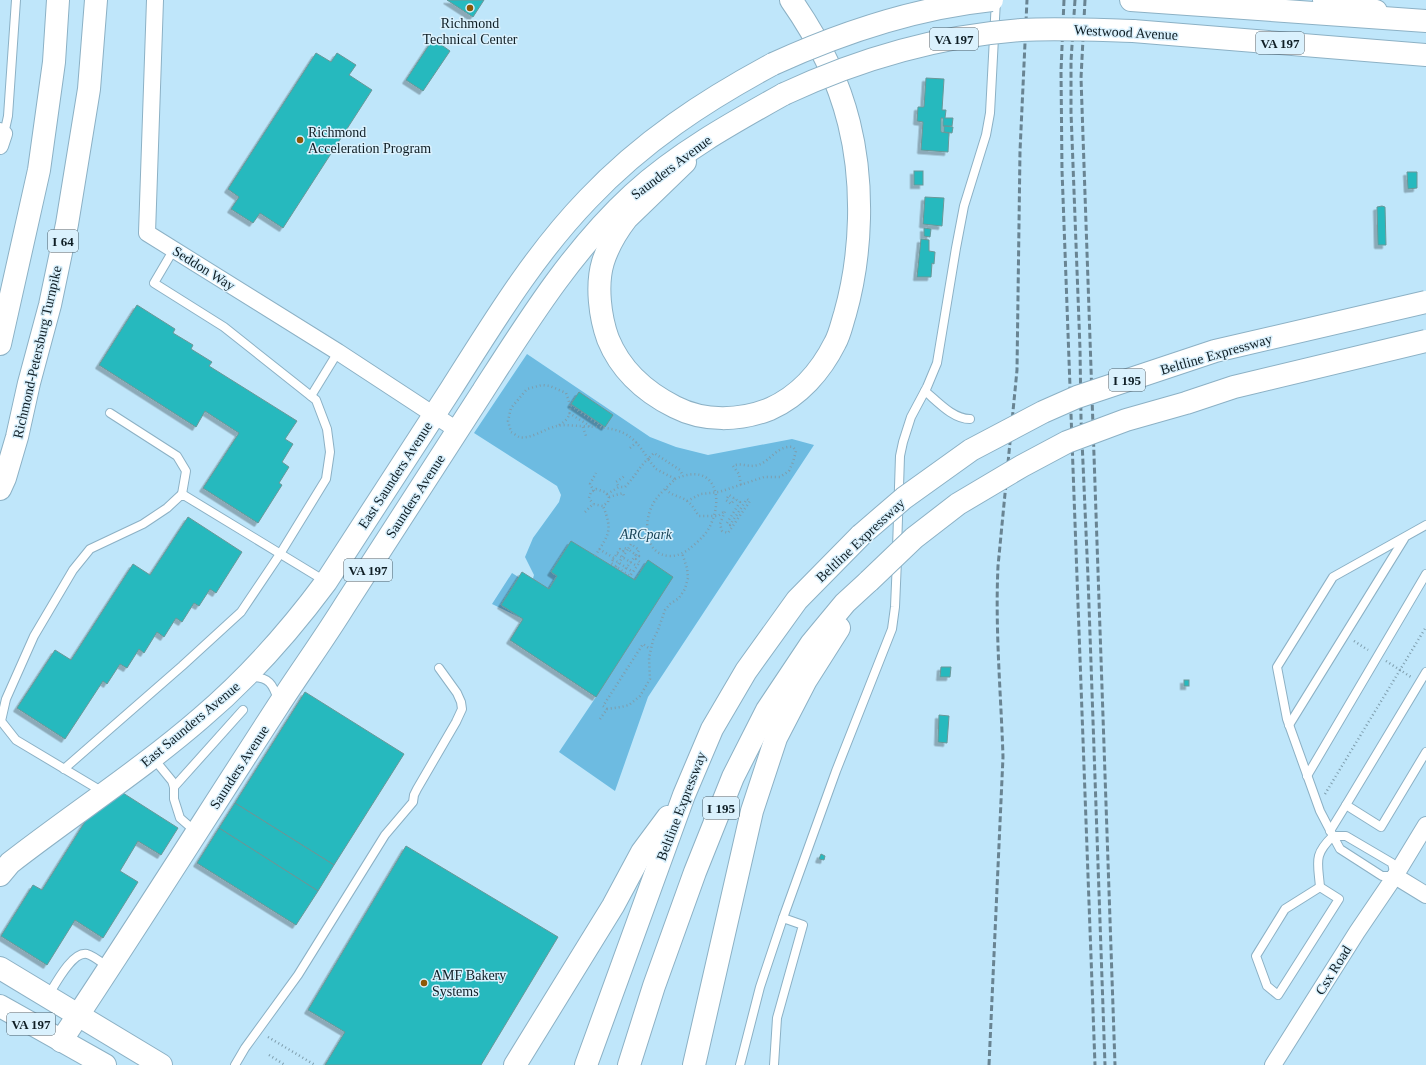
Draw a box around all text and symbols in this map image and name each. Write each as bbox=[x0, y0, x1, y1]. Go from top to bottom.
marker: Richmond Technical Center bbox=[465, 3, 475, 13]
place label: Richmond Technical Center bbox=[422, 16, 518, 47]
street label: Westwood Avenue bbox=[1074, 22, 1178, 43]
road number: VA 197 bbox=[930, 28, 978, 50]
road number: VA 197 bbox=[1256, 32, 1304, 54]
place label: Richmond Acceleration Program bbox=[308, 125, 431, 156]
street label: Saunders Avenue bbox=[628, 132, 714, 202]
marker: Richmond Acceleration Program bbox=[295, 135, 305, 145]
road number: I 64 bbox=[48, 230, 78, 252]
street label: Seddon Way bbox=[170, 243, 238, 293]
street label: Richmond-Petersburg Turnpike bbox=[10, 264, 65, 440]
street label: Beltline Expressway bbox=[1159, 331, 1274, 378]
road number: I 195 bbox=[1109, 369, 1145, 391]
street label: East Saunders Avenue bbox=[354, 418, 436, 532]
street label: Saunders Avenue bbox=[381, 451, 449, 541]
street label: Beltline Expressway bbox=[813, 496, 908, 585]
park label: ARCpark bbox=[619, 527, 673, 542]
road number: VA 197 bbox=[344, 559, 392, 581]
street label: East Saunders Avenue bbox=[137, 677, 243, 771]
street label: Saunders Avenue bbox=[205, 722, 273, 812]
street label: Beltline Expressway bbox=[654, 750, 709, 863]
road number: I 195 bbox=[703, 797, 739, 819]
street label: Csx Road bbox=[1313, 943, 1354, 997]
place label: AMF Bakery Systems bbox=[432, 968, 506, 999]
marker: AMF Bakery Systems bbox=[419, 978, 429, 988]
road number: VA 197 bbox=[7, 1013, 55, 1035]

